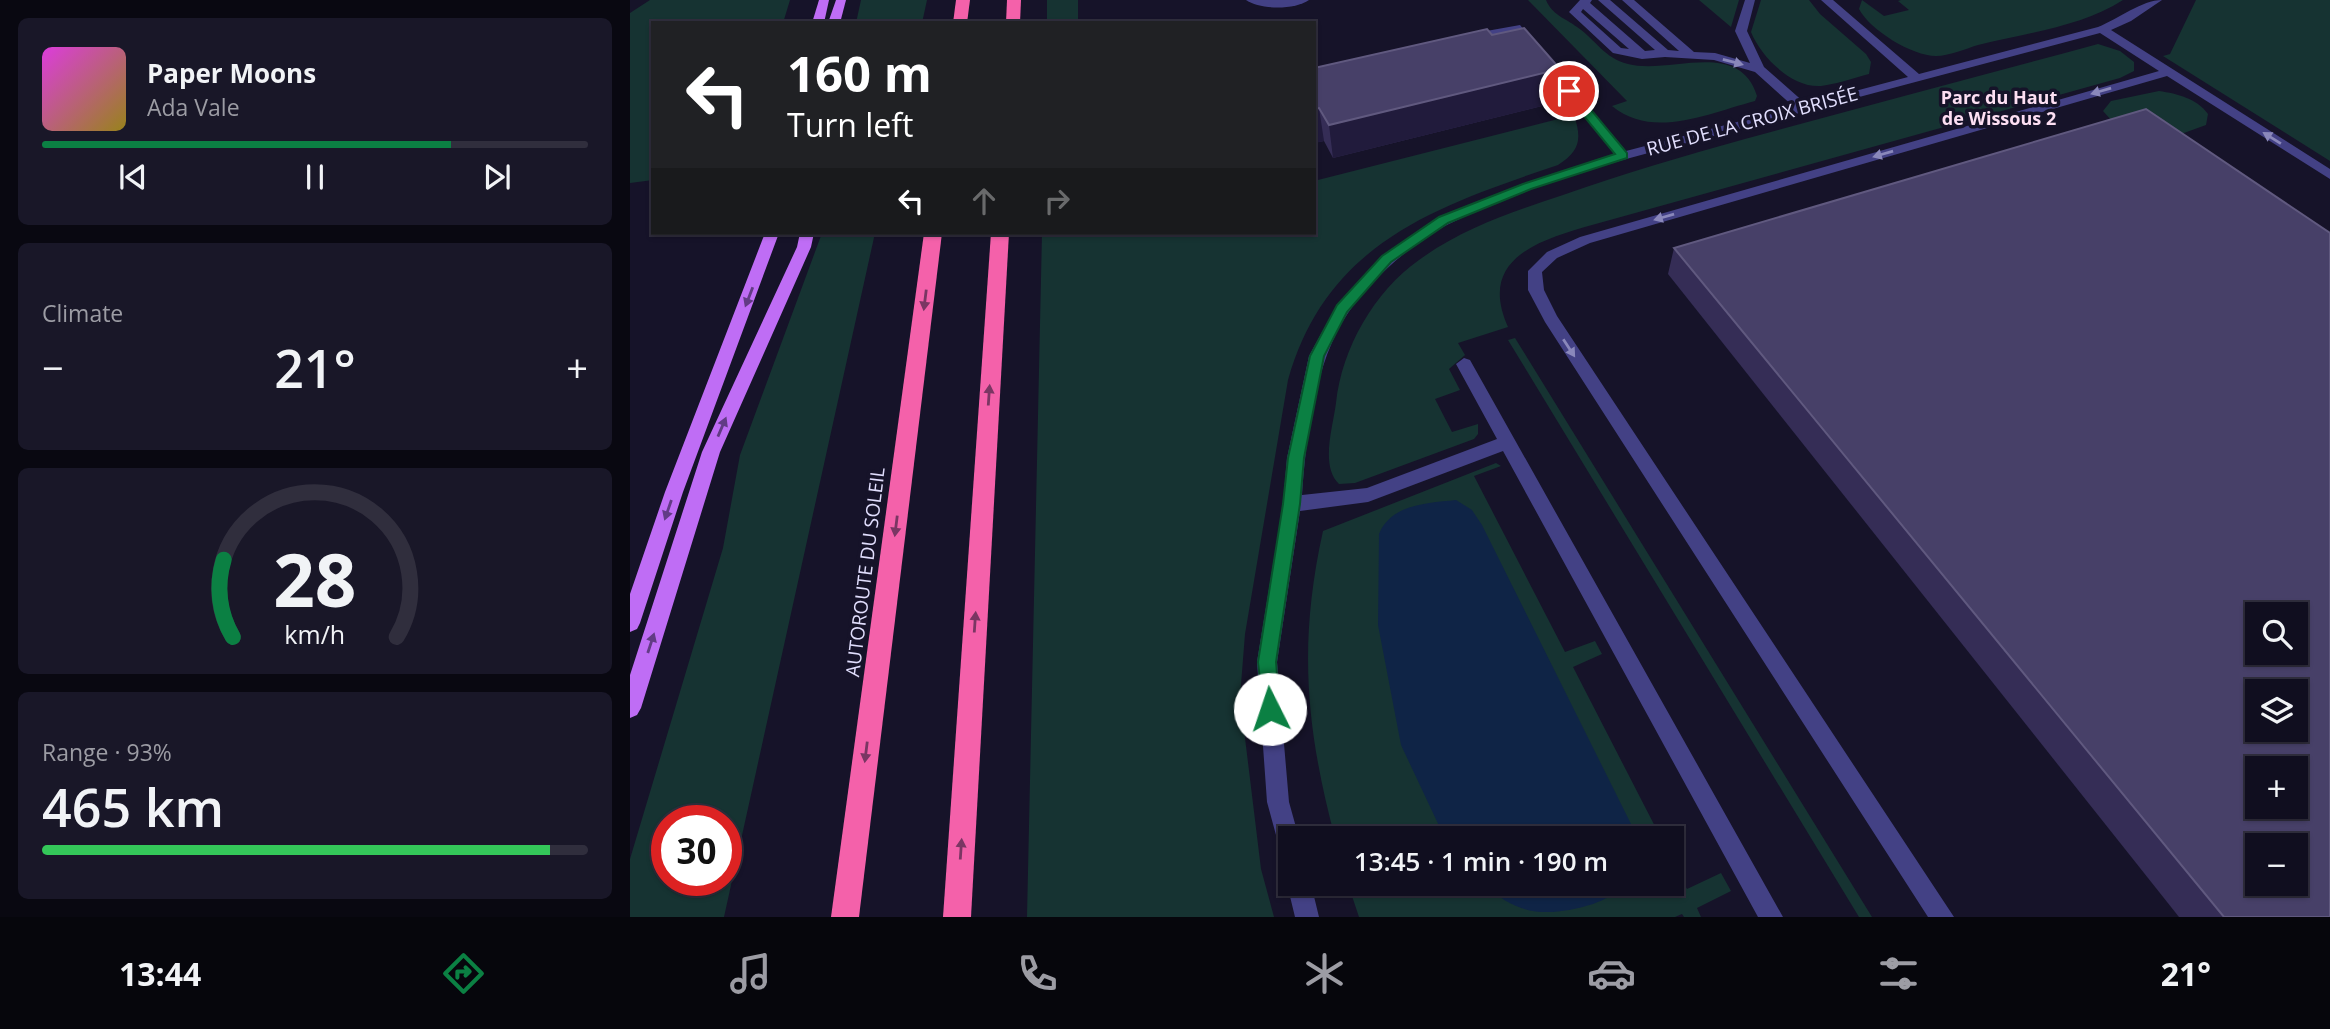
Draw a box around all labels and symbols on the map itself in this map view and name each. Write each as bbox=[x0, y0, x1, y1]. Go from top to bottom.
one-way arrow bbox=[1722, 57, 1744, 68]
pin bbox=[1539, 61, 1599, 121]
street label: RUE DE LA CROIX BRISÉE bbox=[1643, 80, 1861, 162]
district label: Parc du Haut de Wissous 2 bbox=[1941, 85, 2057, 130]
one-way arrow bbox=[2091, 87, 2112, 97]
one-way arrow bbox=[2263, 132, 2282, 145]
one-way arrow bbox=[1872, 150, 1893, 160]
one-way arrow bbox=[1653, 213, 1674, 223]
one-way arrow bbox=[743, 286, 754, 307]
one-way arrow bbox=[919, 290, 930, 312]
one-way arrow bbox=[1563, 338, 1576, 357]
one-way arrow bbox=[984, 384, 995, 406]
one-way arrow bbox=[716, 417, 728, 437]
street label: AUTOROUTE DU SOLEIL bbox=[839, 466, 891, 678]
one-way arrow bbox=[662, 499, 673, 520]
one-way arrow bbox=[890, 515, 901, 537]
one-way arrow bbox=[970, 611, 981, 633]
one-way arrow bbox=[646, 632, 656, 653]
position arrow bbox=[1233, 672, 1307, 746]
one-way arrow bbox=[861, 741, 872, 763]
speed limit sign: 30 bbox=[651, 805, 742, 896]
one-way arrow bbox=[956, 838, 967, 860]

